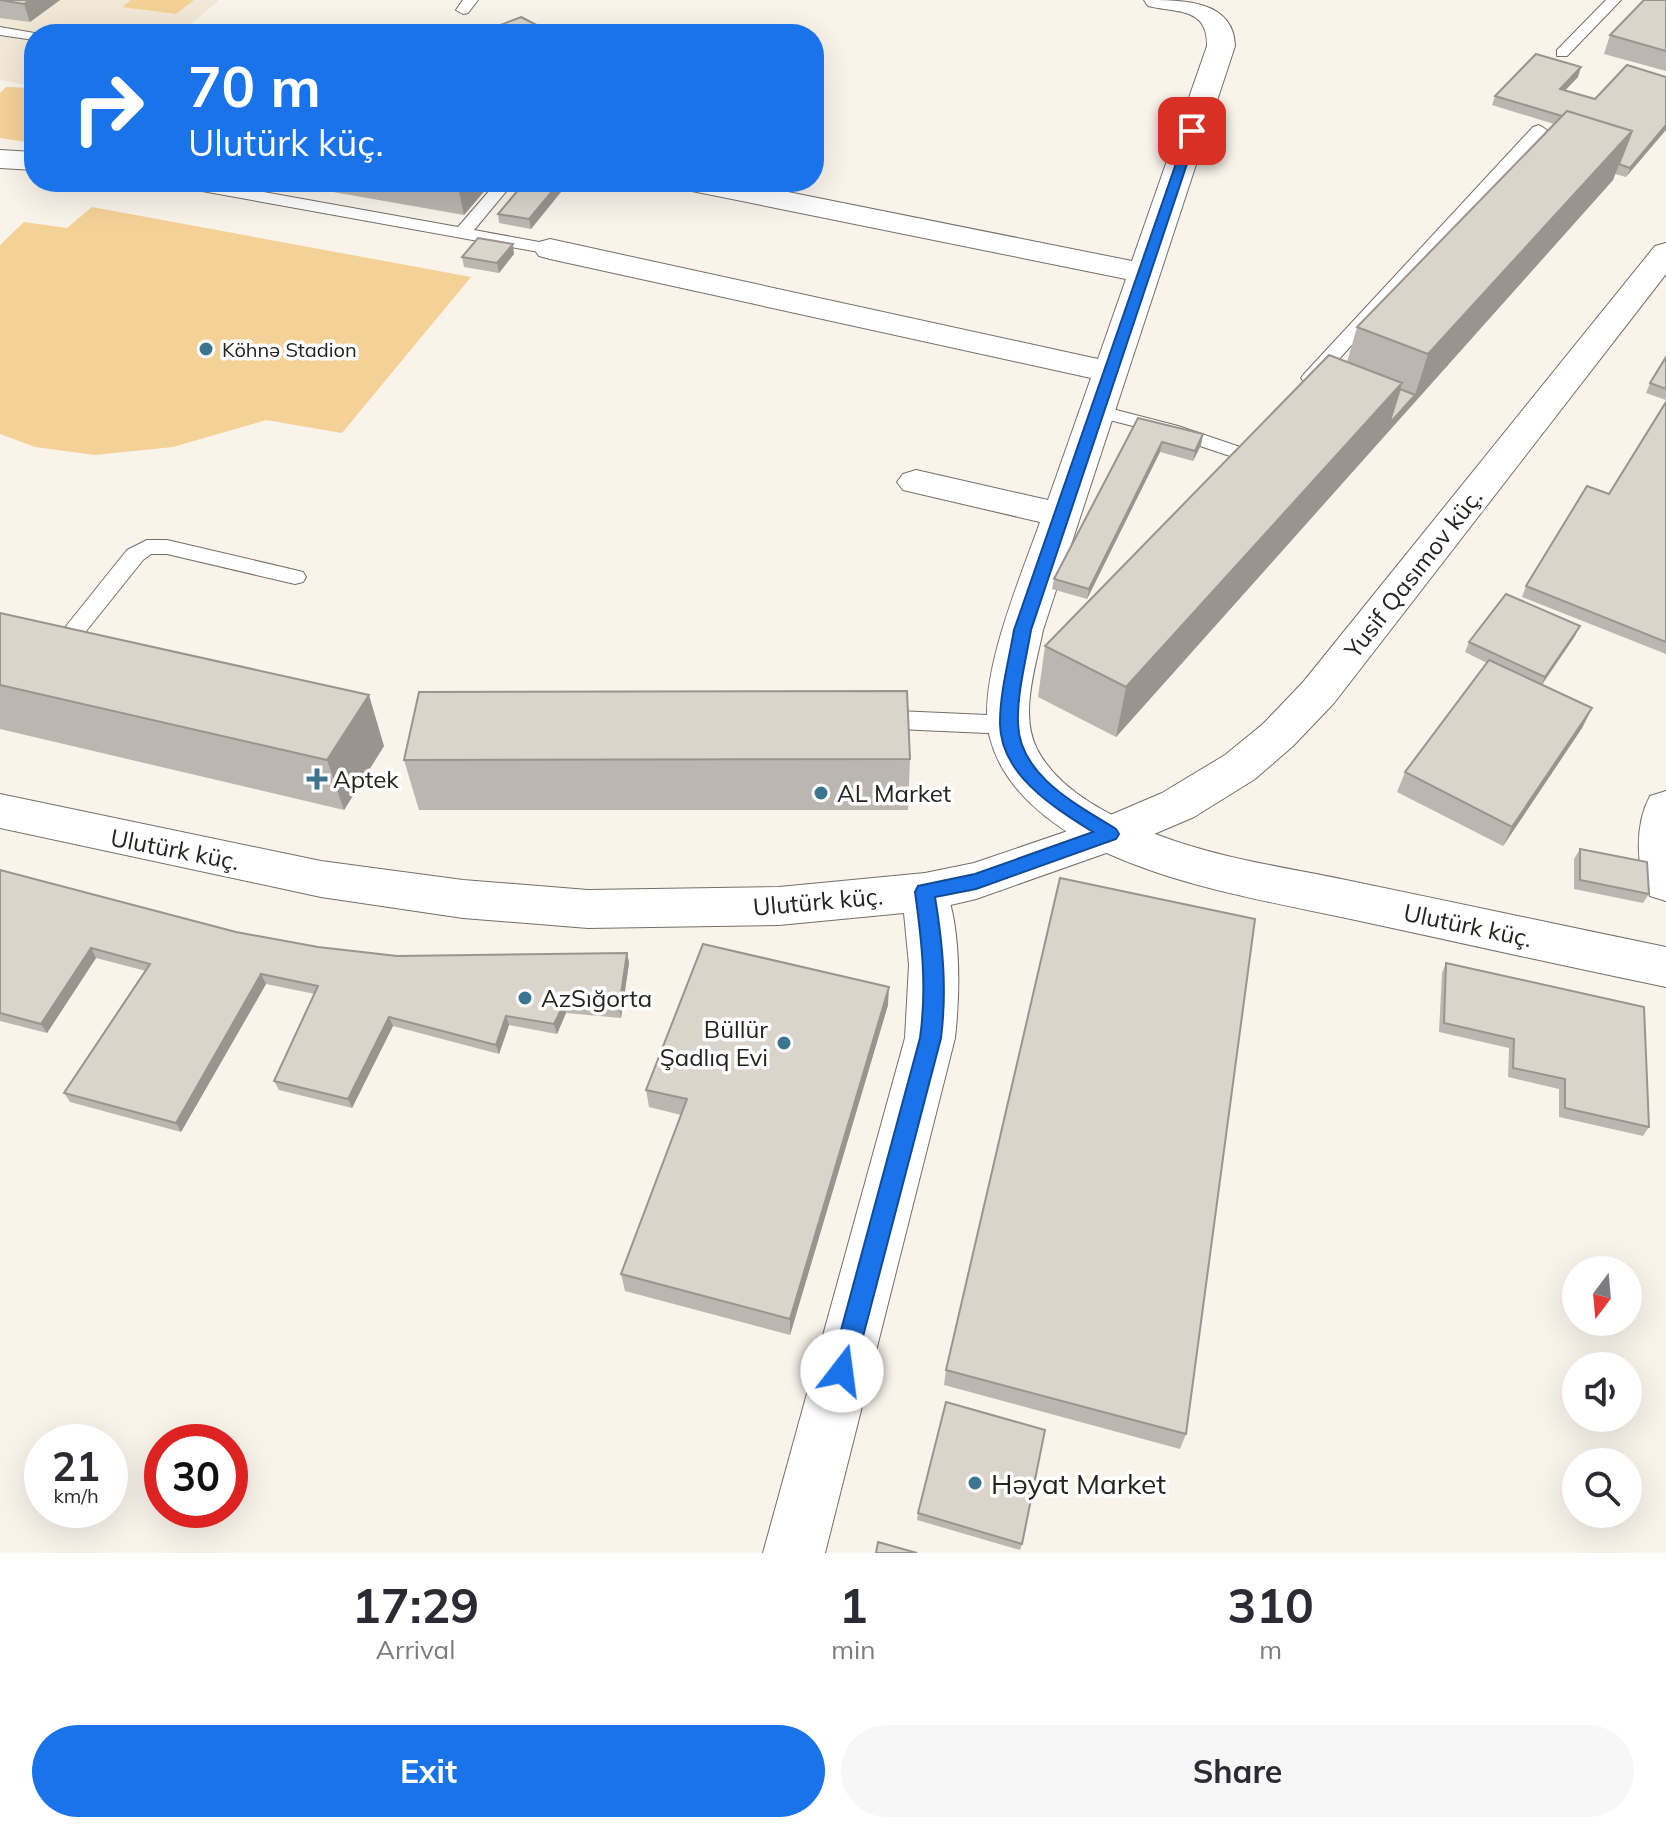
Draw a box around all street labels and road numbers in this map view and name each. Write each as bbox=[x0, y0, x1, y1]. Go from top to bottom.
street label: Yusif Qasımov küç. bbox=[1337, 482, 1488, 664]
street label: Ulutürk küç. bbox=[108, 822, 242, 876]
street label: Ulutürk küç. bbox=[752, 880, 884, 922]
street label: Ulutürk küç. bbox=[1401, 897, 1535, 953]

